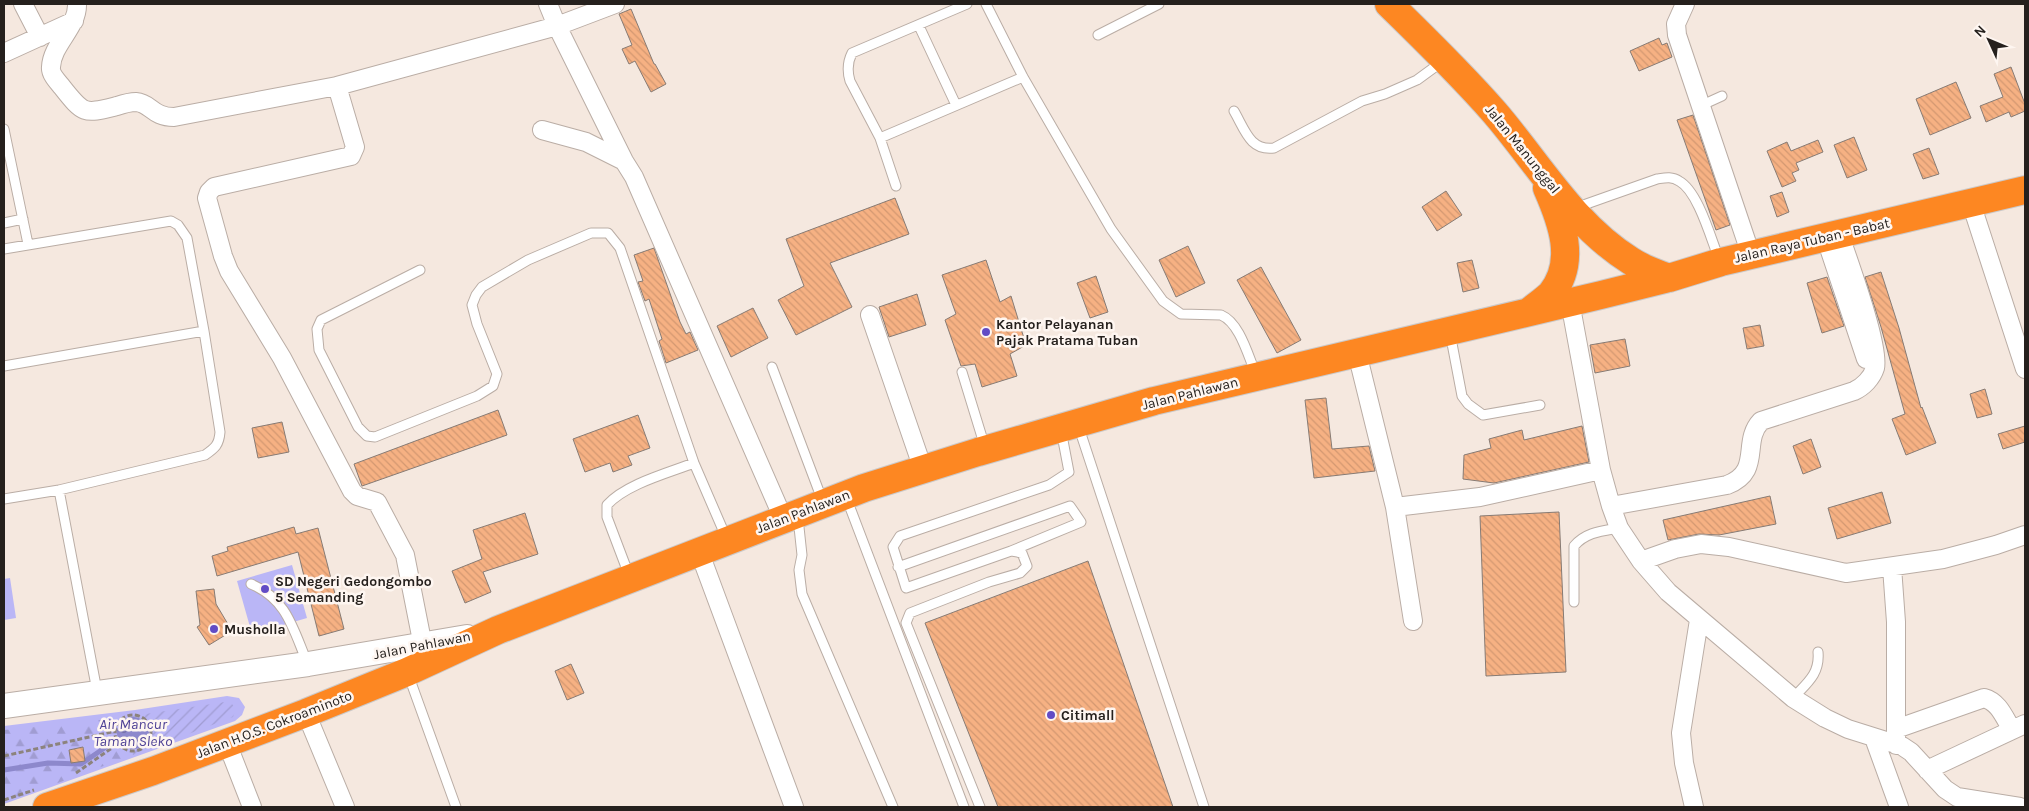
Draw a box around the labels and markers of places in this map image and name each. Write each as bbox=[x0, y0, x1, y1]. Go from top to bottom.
place label: Kantor Pelayanan Pajak Pratama Tuban bbox=[996, 316, 1138, 349]
marker: Kantor Pelayanan Pajak Pratama Tuban bbox=[980, 326, 992, 338]
place label: SD Negeri Gedongombo 5 Semanding bbox=[275, 573, 432, 606]
marker: SD Negeri Gedongombo 5 Semanding bbox=[259, 583, 271, 595]
place label: Musholla bbox=[224, 621, 286, 638]
marker: Musholla bbox=[208, 623, 220, 635]
place label: Citimall bbox=[1061, 707, 1115, 724]
marker: Citimall bbox=[1045, 709, 1057, 721]

